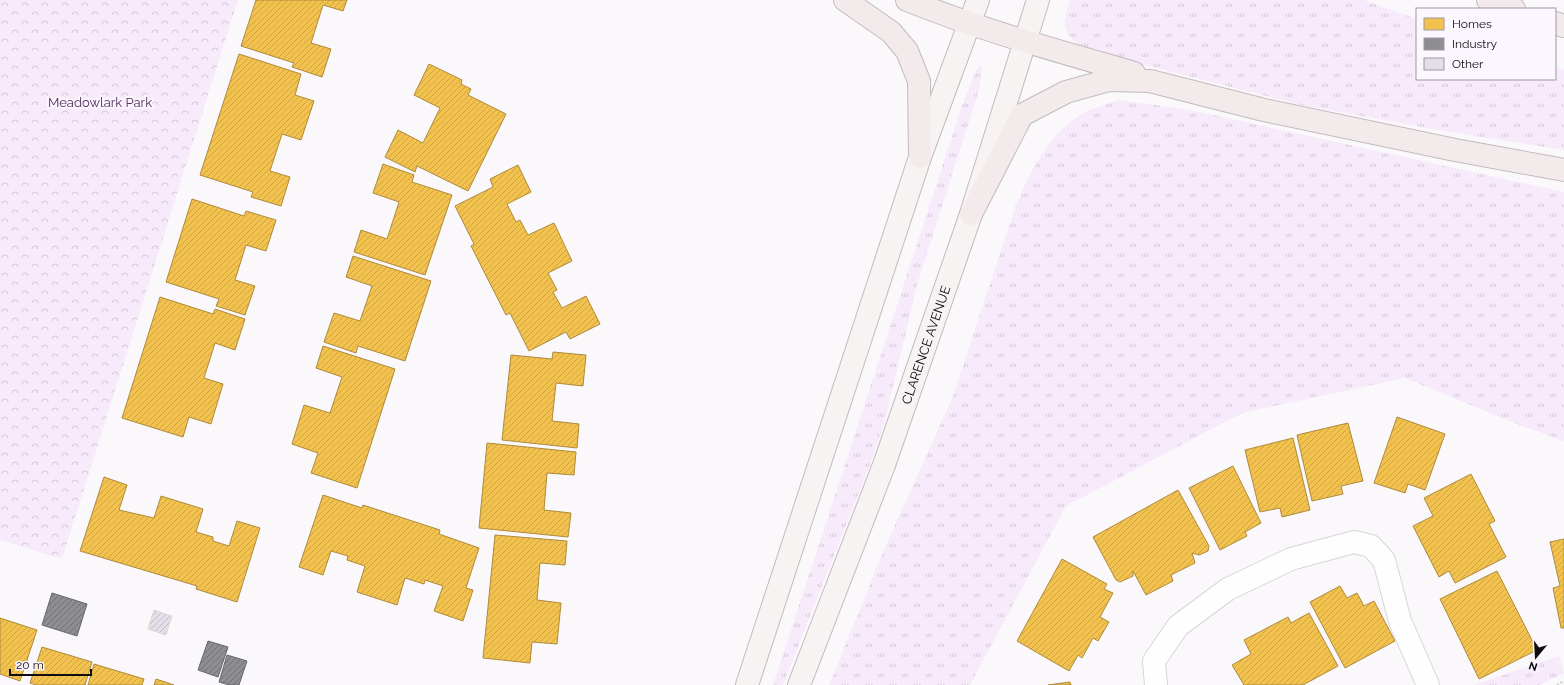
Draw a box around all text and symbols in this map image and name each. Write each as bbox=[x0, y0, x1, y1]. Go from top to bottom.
legend bbox=[1416, 8, 1556, 80]
text: Homes bbox=[1452, 17, 1492, 31]
text: Industry bbox=[1452, 37, 1498, 51]
text: Other bbox=[1452, 57, 1484, 71]
park label: Meadowlark Park bbox=[48, 95, 152, 110]
street label: CLARENCE AVENUE bbox=[898, 284, 953, 406]
north arrow bbox=[1516, 637, 1556, 677]
scale bar bbox=[10, 651, 91, 677]
text: 20 m bbox=[16, 658, 44, 672]
text: N bbox=[1527, 659, 1539, 674]

